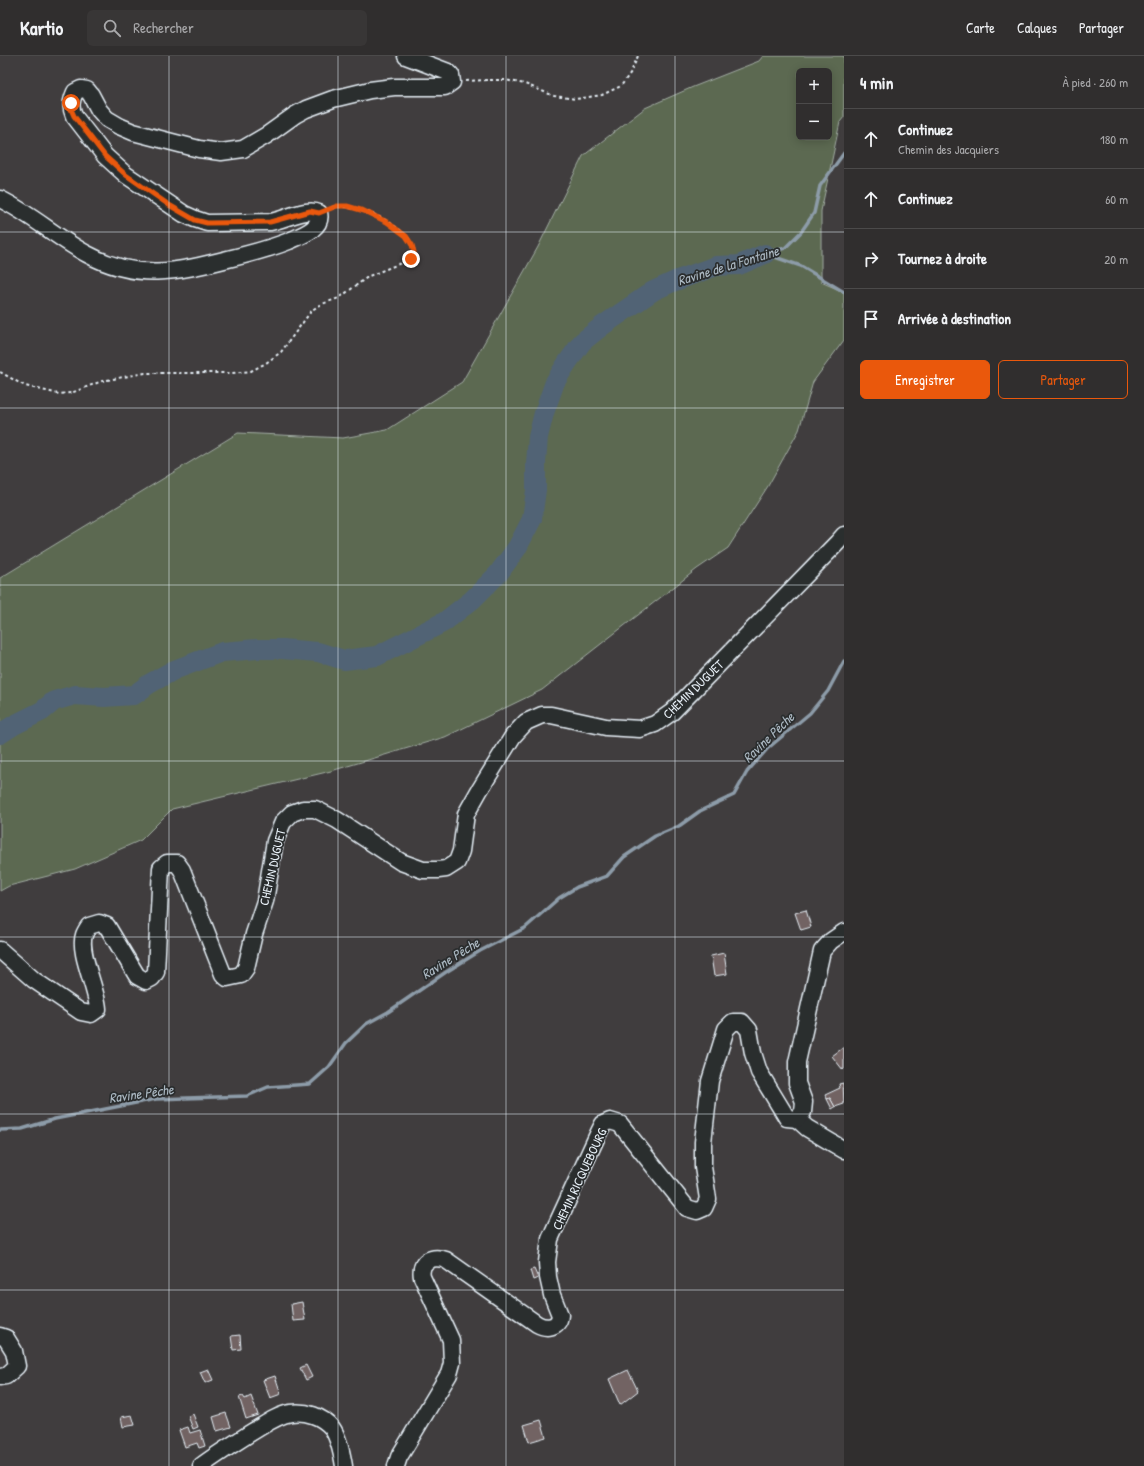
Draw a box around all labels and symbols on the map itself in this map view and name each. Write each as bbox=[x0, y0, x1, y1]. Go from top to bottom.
route start bbox=[62, 94, 80, 112]
water label: Ravine de la Fontaine bbox=[675, 240, 782, 289]
route end bbox=[402, 250, 420, 268]
street label: CHEMIN DUGUET bbox=[659, 655, 728, 723]
water label: Ravine Pêche bbox=[738, 707, 799, 766]
street label: CHEMIN DUGUET bbox=[254, 826, 290, 907]
water label: Ravine Pêche bbox=[417, 932, 484, 983]
water label: Ravine Pêche bbox=[108, 1079, 176, 1107]
street label: CHEMIN RICQUEBOURG bbox=[548, 1125, 611, 1233]

